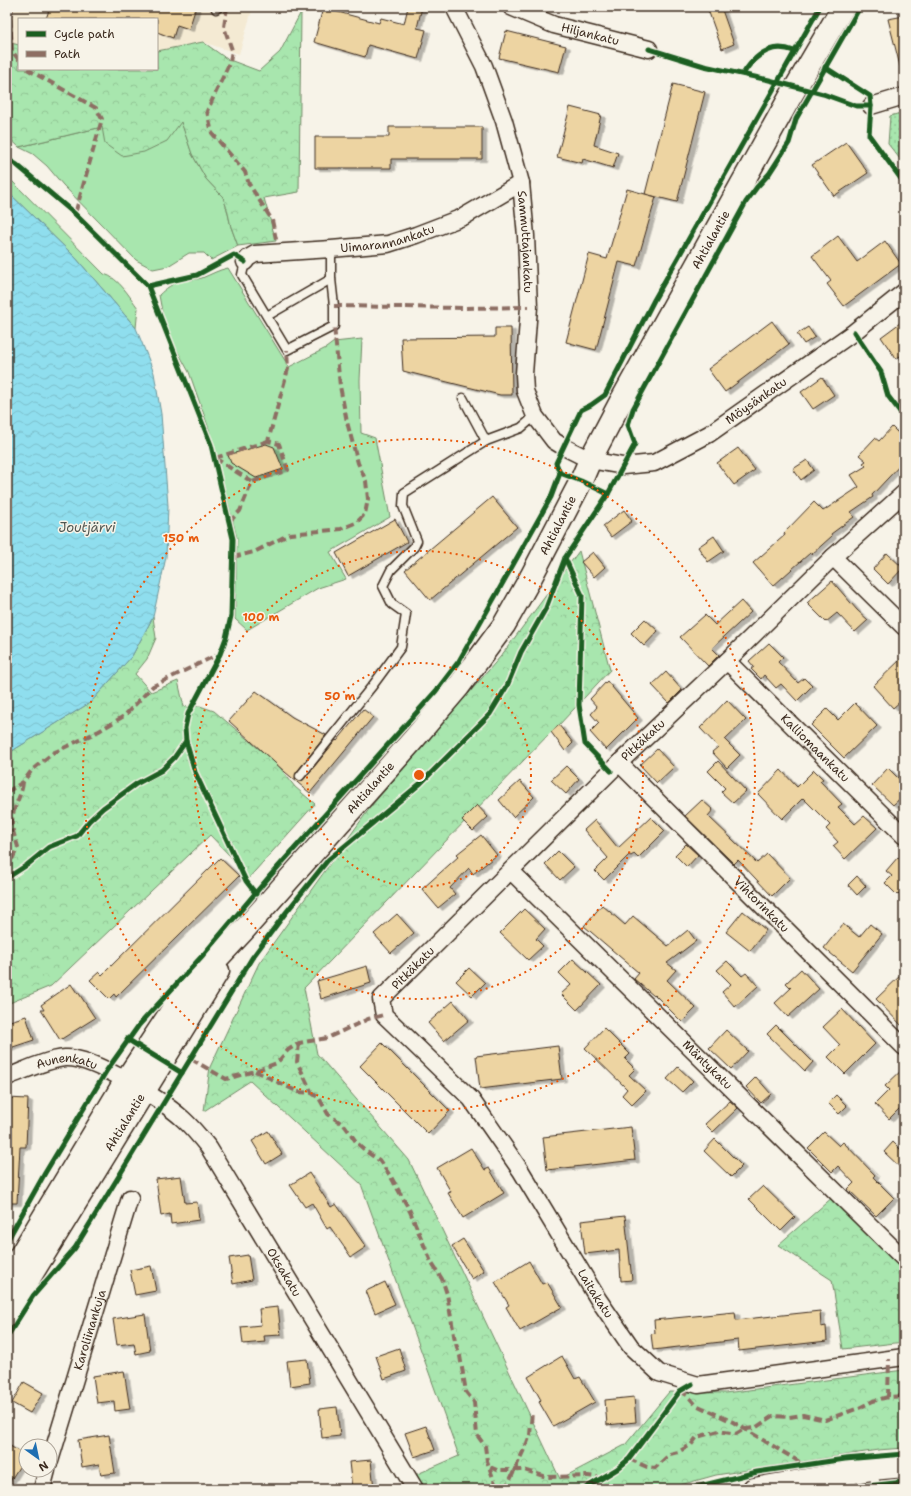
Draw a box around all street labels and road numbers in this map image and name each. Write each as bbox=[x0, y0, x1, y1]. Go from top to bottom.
street label: Hiljankatu bbox=[560, 19, 621, 49]
street label: Sammuttajankatu bbox=[514, 190, 536, 293]
street label: Ahtialantie bbox=[688, 207, 734, 272]
street label: Uimarannankatu bbox=[340, 221, 437, 256]
street label: Möysänkatu bbox=[722, 374, 790, 428]
street label: Ahtialantie bbox=[536, 493, 580, 558]
street label: Kalliomaankatu bbox=[777, 711, 853, 786]
street label: Pitkäkatu bbox=[617, 715, 669, 765]
street label: Ahtialantie bbox=[343, 758, 398, 817]
street label: Vihtorinkatu bbox=[730, 874, 793, 936]
street label: Pitkäkatu bbox=[388, 943, 438, 993]
street label: Mäntykatu bbox=[679, 1037, 736, 1093]
street label: Aunenkatu bbox=[34, 1050, 100, 1073]
street label: Ahtialantie bbox=[101, 1090, 149, 1154]
street label: Oksakatu bbox=[263, 1245, 305, 1300]
street label: Laitakatu bbox=[574, 1266, 617, 1321]
street label: Karoliinankuja bbox=[70, 1287, 110, 1372]

